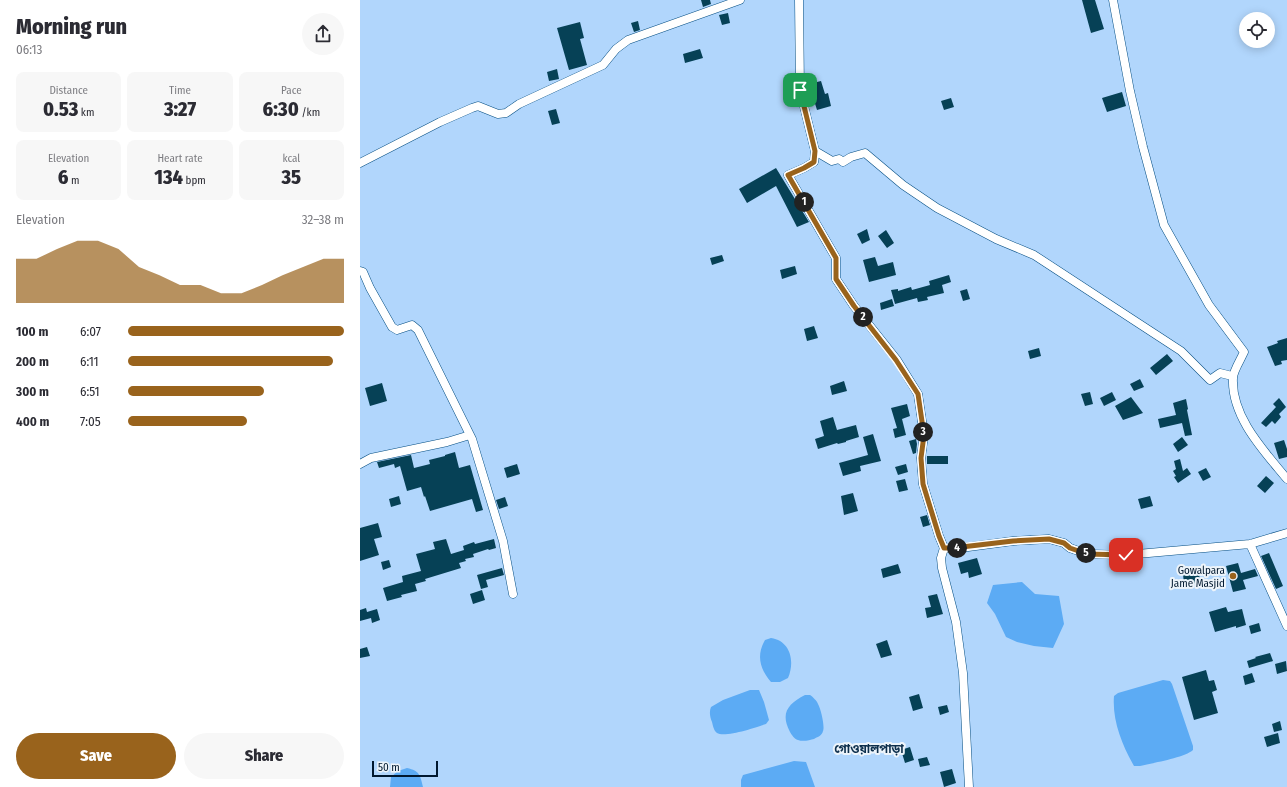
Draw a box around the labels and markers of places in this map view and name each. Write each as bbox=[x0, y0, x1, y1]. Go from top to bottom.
pin bbox=[783, 73, 817, 107]
pin: 1 bbox=[794, 192, 814, 212]
pin: 2 bbox=[853, 307, 873, 327]
pin: 3 bbox=[913, 422, 933, 442]
pin: 4 bbox=[947, 538, 967, 558]
pin bbox=[1109, 538, 1143, 572]
pin: 5 bbox=[1076, 543, 1096, 563]
place label: Gowalpara Jame Masjid bbox=[1171, 564, 1225, 590]
marker: Gowalpara Jame Masjid bbox=[1228, 571, 1238, 581]

